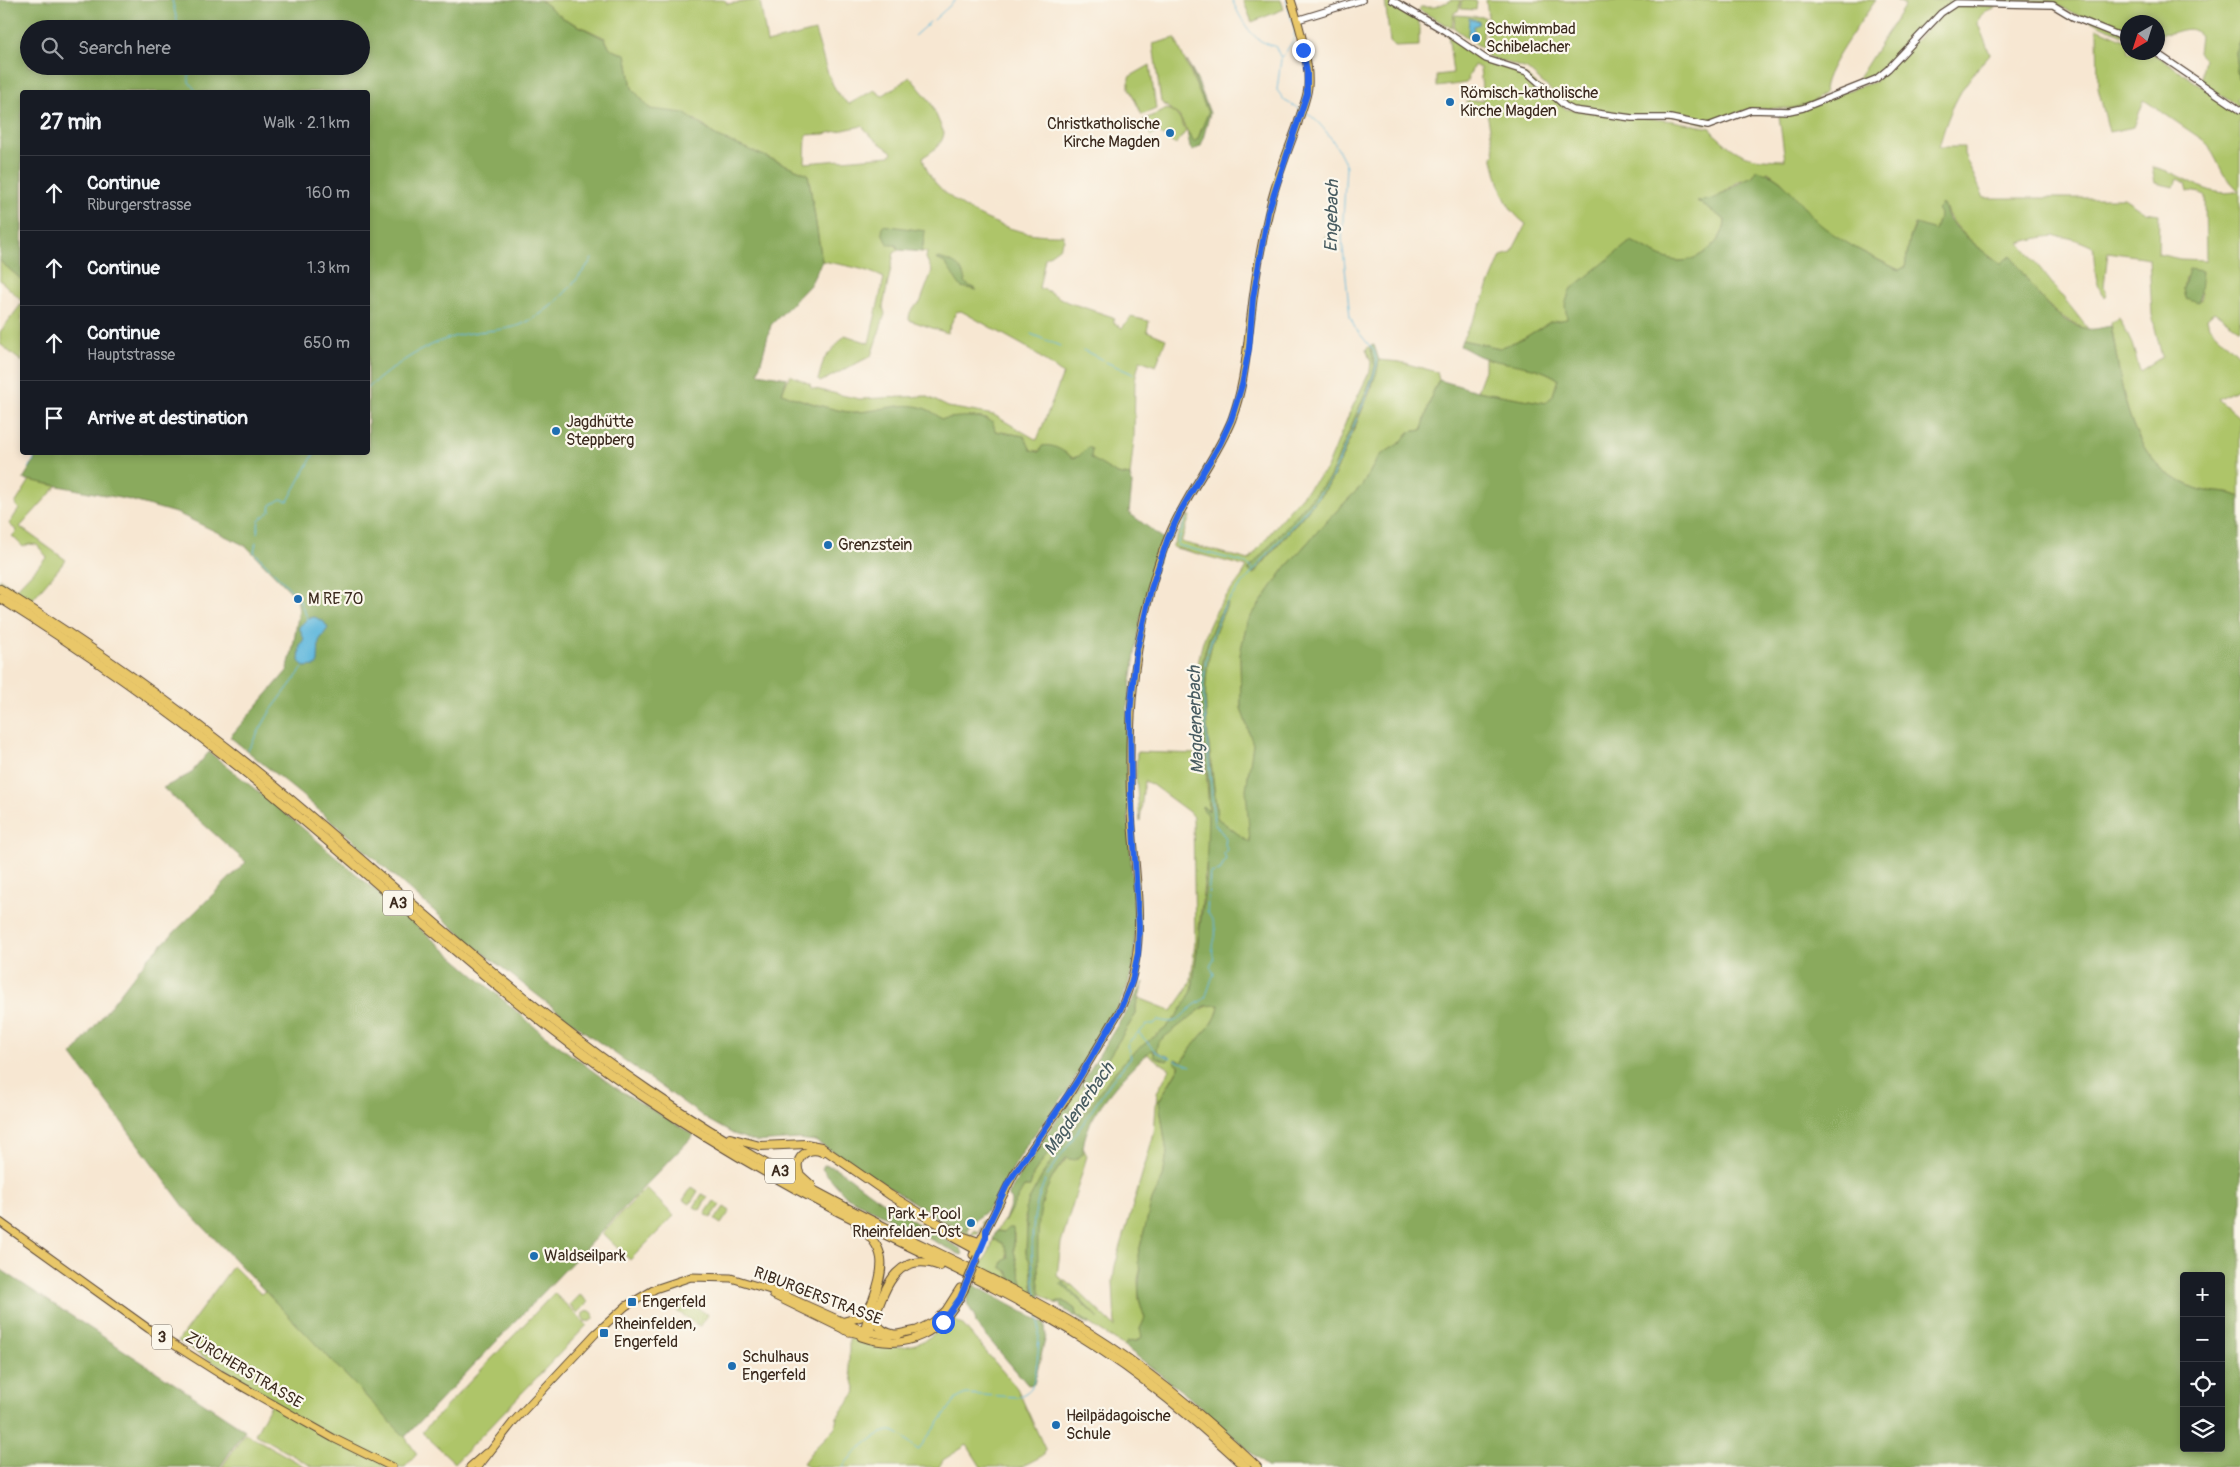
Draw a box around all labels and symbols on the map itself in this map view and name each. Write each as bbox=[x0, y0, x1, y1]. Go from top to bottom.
north arrow bbox=[2120, 15, 2165, 60]
place label: Schwimmbad Schibelacher bbox=[1486, 19, 1576, 57]
marker: Schwimmbad Schibelacher bbox=[1470, 32, 1482, 44]
route end bbox=[1292, 39, 1315, 62]
place label: Römisch-katholische Kirche Magden bbox=[1460, 83, 1598, 121]
marker: Römisch-katholische Kirche Magden bbox=[1444, 96, 1456, 108]
place label: Christkatholische Kirche Magden bbox=[1047, 114, 1160, 152]
marker: Christkatholische Kirche Magden bbox=[1164, 127, 1176, 139]
water label: Engebach bbox=[1320, 178, 1344, 252]
place label: Jagdhütte Steppberg bbox=[566, 412, 634, 450]
marker: Jagdhütte Steppberg bbox=[550, 425, 562, 437]
place label: Grenzstein bbox=[838, 535, 912, 555]
marker: Grenzstein bbox=[822, 539, 834, 551]
place label: M RE 70 bbox=[308, 589, 364, 609]
marker: M RE 70 bbox=[292, 593, 304, 605]
water label: Magdenerbach bbox=[1183, 664, 1209, 774]
road number: A3 bbox=[383, 890, 413, 916]
water label: Magdenerbach bbox=[1039, 1057, 1120, 1160]
road number: A3 bbox=[765, 1158, 795, 1184]
place label: Park + Pool Rheinfelden-Ost bbox=[852, 1204, 962, 1242]
marker: Park + Pool Rheinfelden-Ost bbox=[965, 1217, 977, 1229]
place label: Waldseilpark bbox=[544, 1246, 626, 1266]
marker: Waldseilpark bbox=[528, 1250, 540, 1262]
street label: RIBURGERSTRASSE bbox=[751, 1262, 885, 1330]
place label: Engerfeld bbox=[642, 1292, 706, 1312]
marker: Engerfeld bbox=[626, 1296, 638, 1308]
route start bbox=[932, 1311, 955, 1334]
place label: Rheinfelden, Engerfeld bbox=[614, 1314, 696, 1352]
road number: 3 bbox=[152, 1324, 172, 1350]
street label: ZÜRCHERSTRASSE bbox=[182, 1327, 306, 1413]
marker: Rheinfelden, Engerfeld bbox=[598, 1327, 610, 1339]
place label: Schulhaus Engerfeld bbox=[742, 1347, 809, 1385]
marker: Schulhaus Engerfeld bbox=[726, 1360, 738, 1372]
place label: Heilpädagoische Schule bbox=[1066, 1406, 1171, 1444]
marker: Heilpädagoische Schule bbox=[1050, 1419, 1062, 1431]

